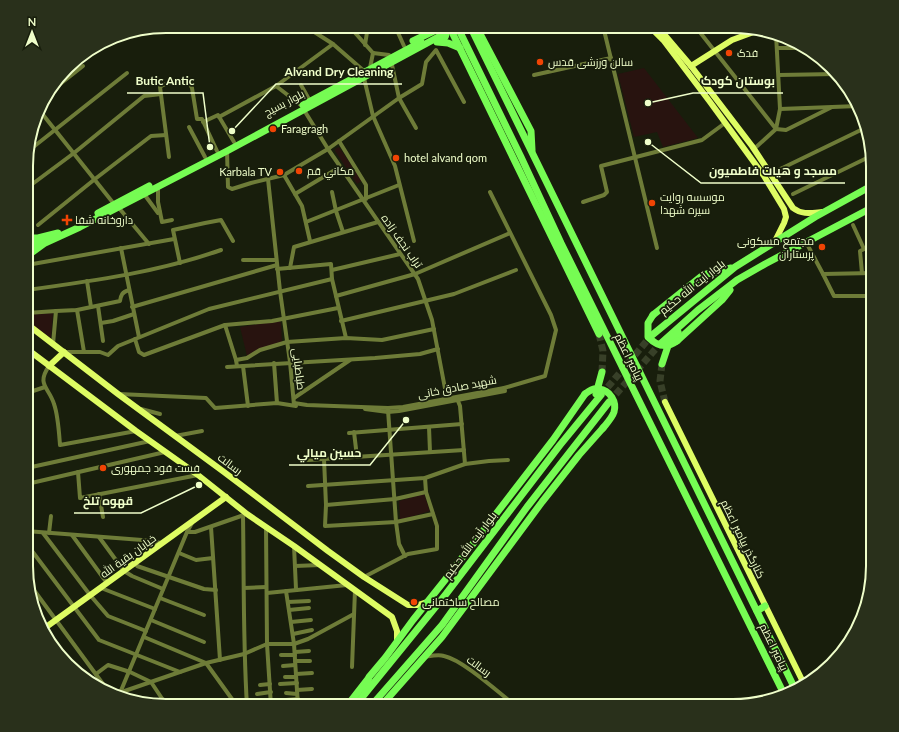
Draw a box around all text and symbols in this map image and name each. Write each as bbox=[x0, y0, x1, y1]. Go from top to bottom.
north arrow bbox=[12, 12, 52, 52]
text: N bbox=[28, 15, 36, 28]
place label: فدک bbox=[737, 46, 758, 59]
marker: فدک bbox=[724, 48, 734, 58]
place label: سالن ورزشی قدس bbox=[548, 55, 633, 69]
marker: سالن ورزشی قدس bbox=[535, 57, 545, 67]
callout: Alvand Dry Cleaning bbox=[276, 60, 402, 84]
text: Alvand Dry Cleaning bbox=[284, 64, 394, 79]
callout: Butic Antic bbox=[127, 69, 203, 93]
callout: بوستان کودک bbox=[693, 69, 783, 93]
text: Butic Antic bbox=[135, 73, 195, 88]
text: بوستان کودک bbox=[701, 73, 775, 89]
street label: بلوار بسیج bbox=[261, 86, 307, 120]
place label: Faragragh bbox=[281, 122, 328, 135]
marker: Faragragh bbox=[268, 124, 278, 134]
place label: hotel alvand qom bbox=[404, 151, 487, 164]
marker: hotel alvand qom bbox=[391, 153, 401, 163]
callout: مسجد و هیات فاطمیون bbox=[701, 159, 845, 183]
text: مسجد و هیات فاطمیون bbox=[709, 163, 837, 179]
place label: مكاني قم bbox=[307, 164, 354, 180]
place label: Karbala TV bbox=[219, 165, 273, 178]
marker: مكاني قم bbox=[294, 166, 304, 176]
marker: Karbala TV bbox=[275, 167, 285, 177]
place label: موسسه روایت سیره شهدا bbox=[660, 190, 725, 217]
marker: موسسه روایت سیره شهدا bbox=[647, 198, 657, 208]
street label: تراب نجف زاده bbox=[378, 211, 426, 271]
place label: داروخانه شفا bbox=[75, 213, 133, 227]
marker: داروخانه شفا bbox=[62, 215, 72, 225]
place label: مجتمع مسکونی پرستاران bbox=[737, 234, 814, 261]
marker: مجتمع مسکونی پرستاران bbox=[817, 242, 827, 252]
street label: بلوار آیت الله حکیم bbox=[656, 255, 728, 318]
street label: پیامبر اعظم bbox=[611, 331, 646, 383]
street label: طباطبایی bbox=[289, 347, 309, 391]
street label: شهید صادق خانی bbox=[416, 372, 498, 402]
callout: حسين ميالي bbox=[289, 441, 370, 465]
text: حسين ميالي bbox=[297, 445, 361, 463]
street label: رسالت bbox=[215, 450, 245, 478]
place label: فست فود جمهوری bbox=[111, 461, 200, 475]
marker: فست فود جمهوری bbox=[98, 463, 108, 473]
callout: قهوه تلخ bbox=[74, 489, 141, 513]
text: قهوه تلخ bbox=[83, 493, 133, 510]
street label: کنارگذر پیامبر اعظم bbox=[717, 497, 768, 581]
street label: بلوار آیت الله حکیم bbox=[439, 508, 501, 582]
street label: خیابان بقیة الله bbox=[97, 530, 159, 581]
place label: مصالح ساختمانی bbox=[422, 595, 499, 610]
marker: مصالح ساختمانی bbox=[409, 597, 419, 607]
street label: پیامبر اعظم bbox=[756, 621, 791, 673]
street label: رسالت bbox=[464, 652, 494, 680]

